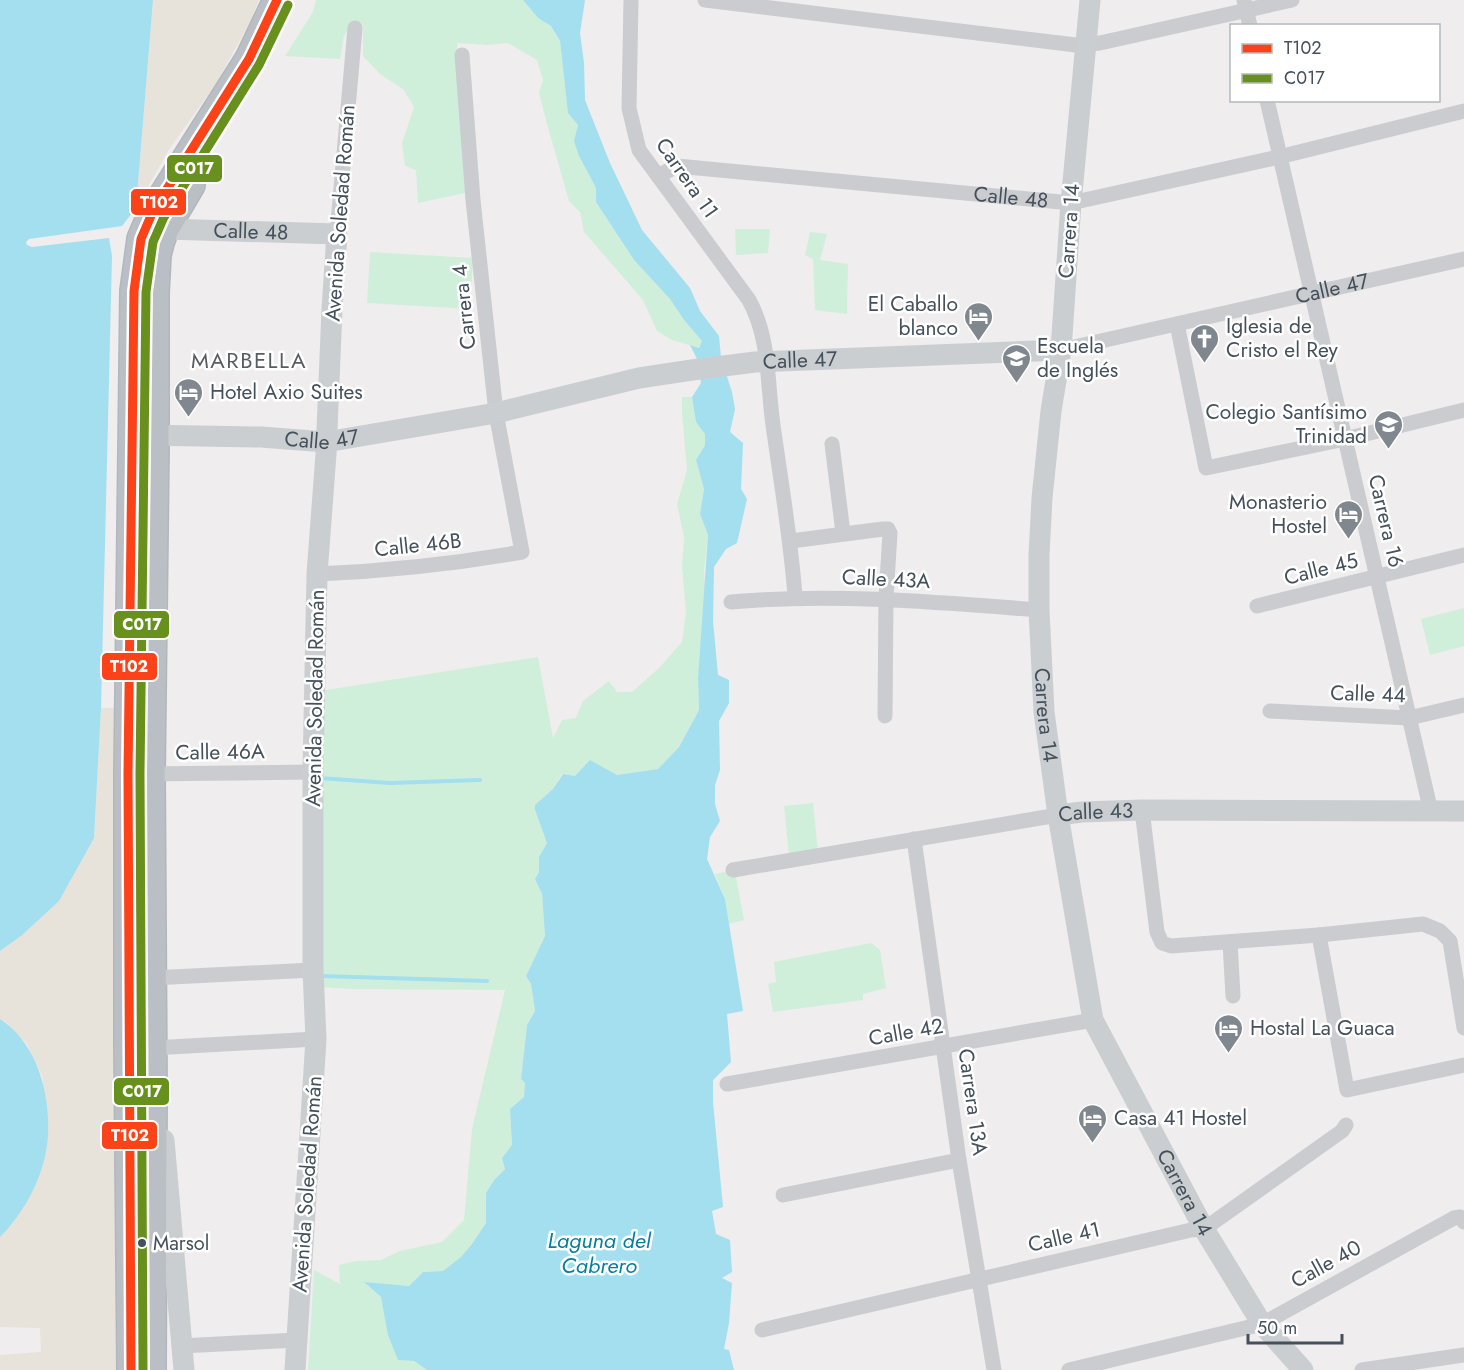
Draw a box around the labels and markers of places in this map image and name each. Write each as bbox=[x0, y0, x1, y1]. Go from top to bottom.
place label: El Caballo blanco bbox=[868, 289, 958, 343]
hotel icon: El Caballo blanco bbox=[963, 300, 995, 342]
place label: Iglesia de Cristo el Rey bbox=[1226, 311, 1339, 365]
church icon: Iglesia de Cristo el Rey bbox=[1189, 322, 1221, 364]
place label: Escuela de Inglés bbox=[1037, 331, 1118, 385]
school or university icon: Escuela de Inglés bbox=[1000, 342, 1032, 384]
hotel icon: Hotel Axio Suites bbox=[173, 376, 205, 418]
place label: Hotel Axio Suites bbox=[210, 377, 363, 407]
place label: Colegio Santísimo Trinidad bbox=[1205, 397, 1367, 451]
school or university icon: Colegio Santísimo Trinidad bbox=[1372, 408, 1404, 450]
place label: Monasterio Hostel bbox=[1229, 487, 1327, 541]
hotel icon: Monasterio Hostel bbox=[1332, 498, 1364, 540]
hotel icon: Hostal La Guaca bbox=[1213, 1012, 1245, 1054]
place label: Hostal La Guaca bbox=[1250, 1013, 1395, 1043]
hotel icon: Casa 41 Hostel bbox=[1077, 1102, 1109, 1144]
place label: Casa 41 Hostel bbox=[1114, 1103, 1247, 1133]
place label: Marsol bbox=[153, 1229, 209, 1258]
marker: Marsol bbox=[136, 1237, 148, 1249]

